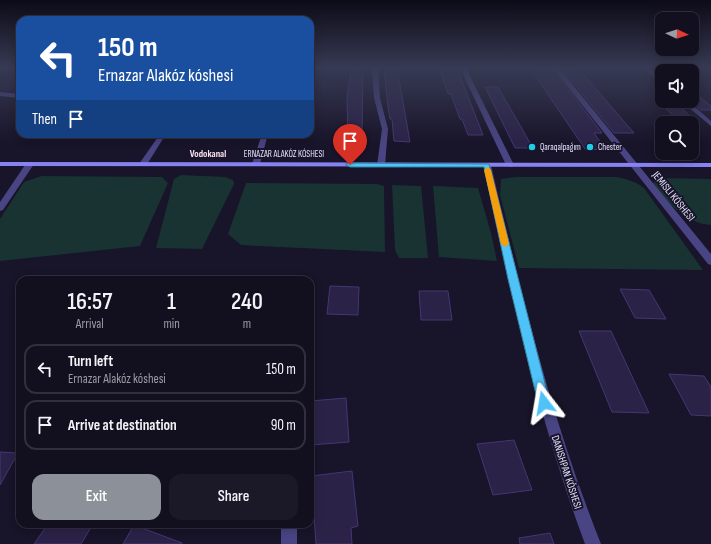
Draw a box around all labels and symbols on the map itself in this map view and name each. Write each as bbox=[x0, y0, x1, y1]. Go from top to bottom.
north arrow bbox=[655, 12, 699, 56]
pin bbox=[333, 124, 367, 165]
marker: Qaraqalpaǵım bbox=[527, 142, 537, 152]
place label: Qaraqalpaǵım bbox=[540, 142, 581, 153]
marker: Chester bbox=[585, 142, 595, 152]
place label: Chester bbox=[598, 142, 622, 153]
district label: Vodokanal bbox=[190, 148, 226, 160]
street label: ERNAZAR ALAKÓZ KÓSHESI bbox=[244, 148, 324, 160]
street label: JEMISLI KÓSHESI bbox=[649, 168, 698, 224]
position arrow bbox=[523, 382, 565, 424]
street label: DANISHPAN KÓSHESI bbox=[549, 434, 585, 511]

